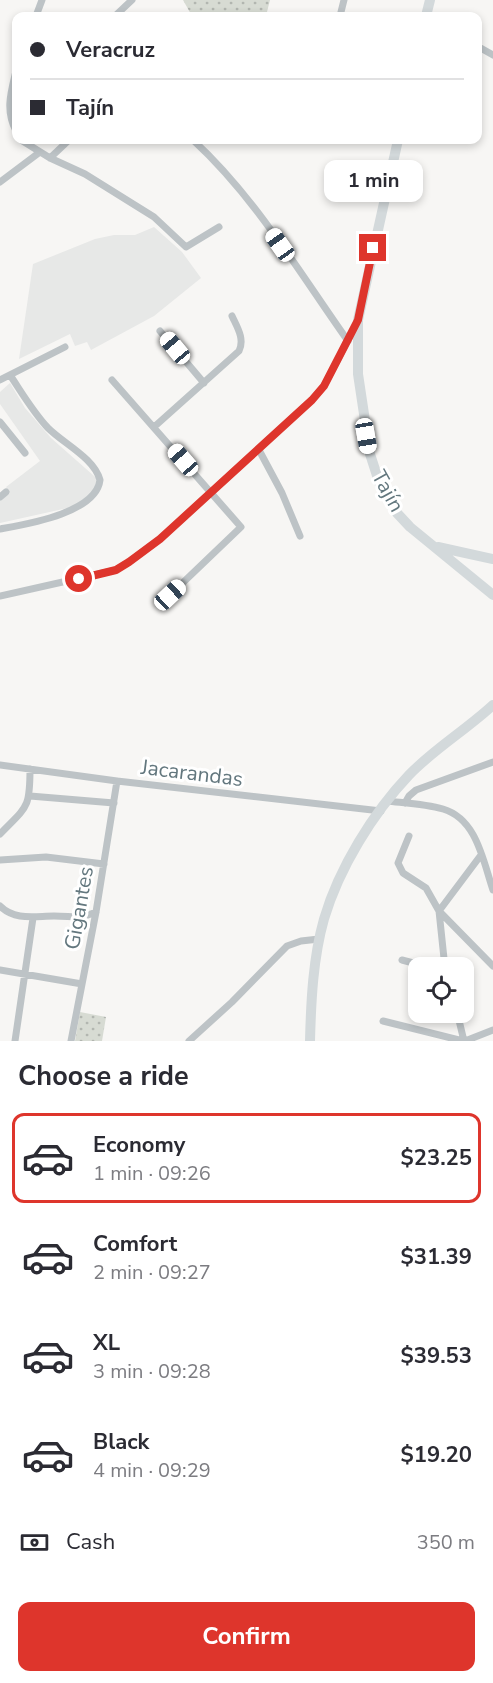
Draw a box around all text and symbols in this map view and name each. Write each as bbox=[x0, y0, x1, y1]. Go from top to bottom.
text: Veracruz bbox=[66, 35, 155, 65]
text: Tajín bbox=[66, 93, 114, 123]
callout: 1 min bbox=[324, 161, 422, 203]
text: 1 min bbox=[348, 167, 399, 194]
car bbox=[262, 225, 298, 265]
route end bbox=[359, 234, 386, 261]
car bbox=[157, 328, 193, 368]
car bbox=[354, 417, 378, 455]
car bbox=[164, 441, 202, 479]
street label: Tajín bbox=[365, 465, 411, 517]
route start bbox=[65, 565, 92, 592]
car bbox=[151, 576, 189, 614]
street label: Jacarandas bbox=[138, 753, 245, 793]
street label: Gigantes bbox=[58, 864, 100, 952]
map controls bbox=[408, 957, 474, 1023]
button: locate bbox=[408, 957, 474, 1023]
text: Choose a ride bbox=[18, 1058, 189, 1095]
text: Economy bbox=[93, 1130, 185, 1160]
icon: car bbox=[21, 1131, 75, 1185]
text: $23.25 bbox=[401, 1143, 472, 1173]
text: 1 min · 09:26 bbox=[93, 1160, 211, 1187]
text: Comfort bbox=[93, 1229, 177, 1259]
icon: car bbox=[21, 1230, 75, 1284]
text: $31.39 bbox=[401, 1242, 472, 1272]
text: 2 min · 09:27 bbox=[93, 1259, 211, 1286]
text: XL bbox=[93, 1328, 120, 1358]
icon: car bbox=[21, 1329, 75, 1383]
text: $39.53 bbox=[401, 1341, 472, 1371]
text: 3 min · 09:28 bbox=[93, 1358, 211, 1385]
text: Black bbox=[93, 1427, 149, 1457]
icon: car bbox=[21, 1428, 75, 1482]
text: $19.20 bbox=[401, 1440, 472, 1470]
text: 4 min · 09:29 bbox=[93, 1457, 211, 1484]
icon: cash bbox=[18, 1526, 51, 1559]
text: Cash bbox=[66, 1527, 115, 1557]
text: 350 m bbox=[417, 1529, 475, 1556]
button: Confirm bbox=[18, 1602, 475, 1671]

